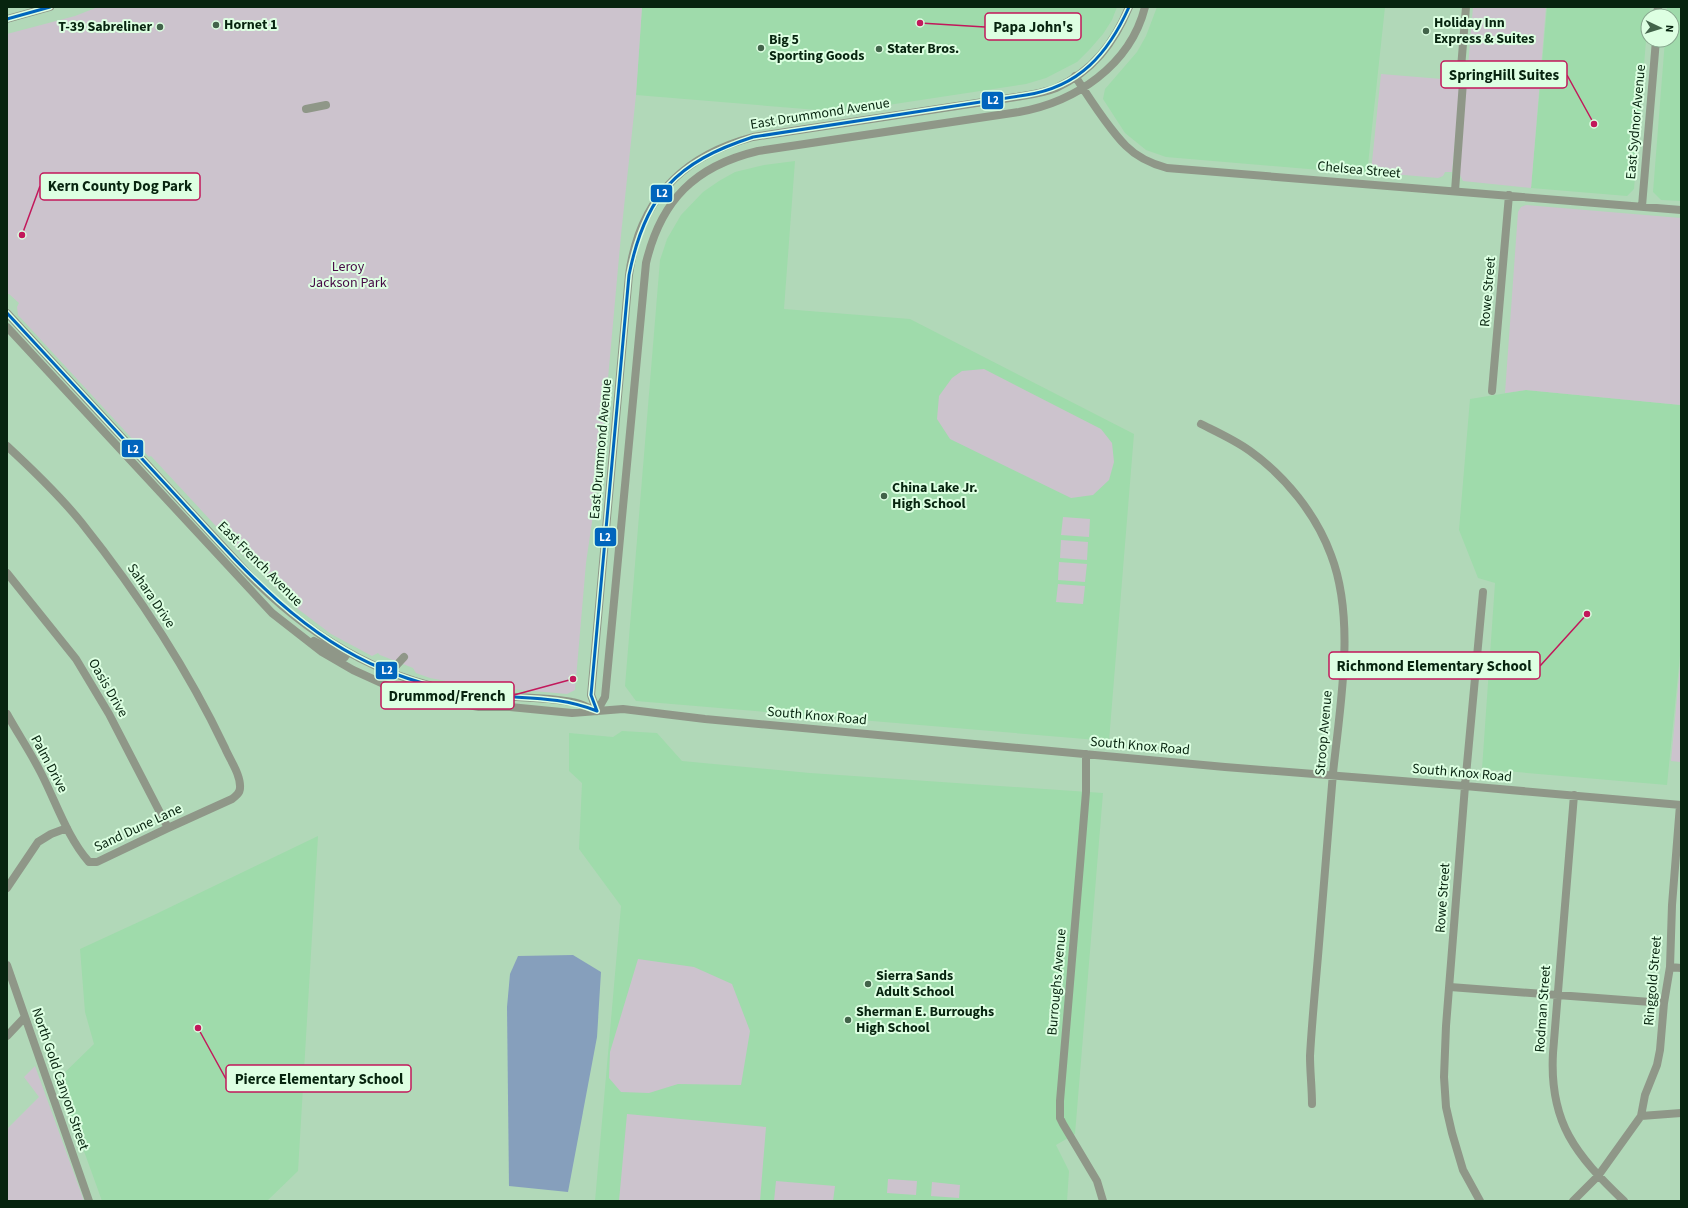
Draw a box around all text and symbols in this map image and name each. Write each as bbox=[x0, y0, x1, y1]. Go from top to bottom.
north arrow bbox=[1640, 8, 1680, 48]
callout: Papa John's bbox=[985, 13, 1081, 40]
place label: Holiday Inn Express & Suites bbox=[1434, 13, 1534, 49]
place label: Hornet 1 bbox=[224, 15, 277, 35]
place label: T-39 Sabreliner bbox=[58, 17, 152, 37]
text: Papa John's bbox=[993, 17, 1073, 38]
marker: Hornet 1 bbox=[211, 20, 221, 30]
marker: T-39 Sabreliner bbox=[155, 22, 165, 32]
text: N bbox=[1662, 24, 1677, 33]
marker: Holiday Inn Express & Suites bbox=[1421, 26, 1431, 36]
place label: Big 5 Sporting Goods bbox=[769, 30, 864, 66]
place label: Stater Bros. bbox=[887, 39, 959, 59]
marker: Big 5 Sporting Goods bbox=[756, 43, 766, 53]
marker: Stater Bros. bbox=[874, 44, 884, 54]
callout: SpringHill Suites bbox=[1441, 61, 1567, 88]
street label: East Sydnor Avenue bbox=[1621, 64, 1651, 180]
text: SpringHill Suites bbox=[1449, 65, 1560, 86]
line badge: L2 bbox=[981, 91, 1004, 110]
street label: East Drummond Avenue bbox=[749, 93, 891, 135]
text: L2 bbox=[987, 93, 999, 108]
street label: Chelsea Street bbox=[1316, 156, 1402, 184]
callout: Kern County Dog Park bbox=[40, 173, 200, 200]
text: Kern County Dog Park bbox=[48, 176, 193, 197]
line badge: L2 bbox=[650, 184, 673, 203]
text: L2 bbox=[656, 186, 668, 201]
street label: Rowe Street bbox=[1475, 256, 1501, 328]
park label: Leroy Jackson Park bbox=[309, 257, 387, 293]
street label: East Drummond Avenue bbox=[585, 378, 617, 520]
line badge: L2 bbox=[121, 439, 144, 458]
text: L2 bbox=[127, 442, 139, 457]
place label: China Lake Jr. High School bbox=[892, 478, 978, 514]
marker: China Lake Jr. High School bbox=[879, 491, 889, 501]
street label: East French Avenue bbox=[213, 517, 307, 611]
line badge: L2 bbox=[594, 527, 617, 547]
text: L2 bbox=[599, 530, 611, 545]
street label: Sahara Drive bbox=[122, 560, 180, 632]
callout: Richmond Elementary School bbox=[1329, 652, 1540, 679]
street label: Oasis Drive bbox=[83, 655, 133, 721]
text: Richmond Elementary School bbox=[1337, 656, 1532, 677]
line badge: L2 bbox=[375, 661, 398, 680]
text: L2 bbox=[381, 663, 393, 678]
callout: Drummod/French bbox=[381, 682, 514, 709]
text: Drummod/French bbox=[388, 686, 506, 707]
street label: Stroop Avenue bbox=[1310, 689, 1338, 776]
street label: South Knox Road bbox=[766, 702, 868, 730]
street label: Palm Drive bbox=[25, 732, 73, 796]
street label: South Knox Road bbox=[1089, 732, 1191, 760]
street label: South Knox Road bbox=[1411, 759, 1513, 787]
street label: Sand Dune Lane bbox=[91, 799, 185, 857]
street label: Rowe Street bbox=[1431, 862, 1455, 934]
street label: Burroughs Avenue bbox=[1042, 928, 1072, 1036]
street label: Ringgold Street bbox=[1639, 935, 1667, 1027]
street label: Rodman Street bbox=[1530, 964, 1556, 1053]
place label: Sierra Sands Adult School bbox=[875, 966, 954, 1002]
marker: Sierra Sands Adult School bbox=[863, 979, 873, 989]
place label: Sherman E. Burroughs High School bbox=[856, 1002, 994, 1038]
street label: North Gold Canyon Street bbox=[26, 1005, 94, 1153]
marker: Sherman E. Burroughs High School bbox=[843, 1015, 853, 1025]
callout: Pierce Elementary School bbox=[226, 1065, 411, 1092]
text: Pierce Elementary School bbox=[235, 1069, 404, 1090]

